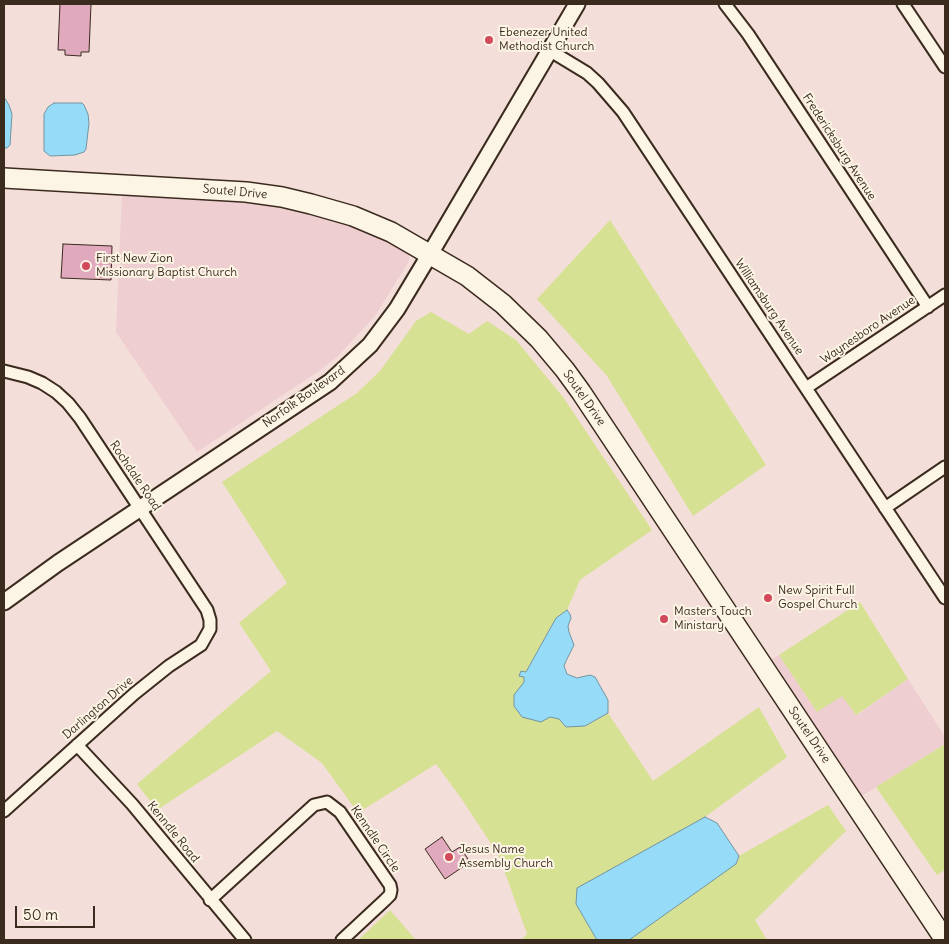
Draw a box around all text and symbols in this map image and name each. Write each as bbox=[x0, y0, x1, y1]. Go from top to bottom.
place label: Ebenezer United Methodist Church bbox=[499, 26, 595, 54]
marker: Ebenezer United Methodist Church bbox=[483, 34, 495, 46]
street label: Fredericksburg Avenue bbox=[799, 91, 879, 203]
street label: Soutel Drive bbox=[202, 182, 268, 202]
place label: First New Zion Missionary Baptist Church bbox=[96, 252, 237, 280]
street label: Williamsburg Avenue bbox=[732, 256, 806, 358]
marker: First New Zion Missionary Baptist Church bbox=[80, 260, 92, 272]
street label: Waynesboro Avenue bbox=[818, 293, 918, 367]
street label: Norfolk Boulevard bbox=[260, 363, 348, 431]
street label: Soutel Drive bbox=[560, 367, 608, 429]
street label: Rochdale Road bbox=[106, 438, 164, 514]
place label: New Spirit Full Gospel Church bbox=[778, 584, 857, 612]
marker: New Spirit Full Gospel Church bbox=[762, 592, 774, 604]
place label: Masters Touch Ministary bbox=[674, 605, 752, 633]
marker: Masters Touch Ministary bbox=[658, 613, 670, 625]
street label: Darlington Drive bbox=[60, 674, 136, 742]
street label: Soutel Drive bbox=[785, 704, 833, 766]
street label: Kenndle Road bbox=[144, 798, 202, 866]
street label: Kenndle Circle bbox=[347, 803, 403, 875]
place label: Jesus Name Assembly Church bbox=[459, 843, 553, 871]
marker: Jesus Name Assembly Church bbox=[443, 851, 455, 863]
scale bar bbox=[18, 896, 98, 928]
text: 50 m bbox=[23, 905, 58, 924]

